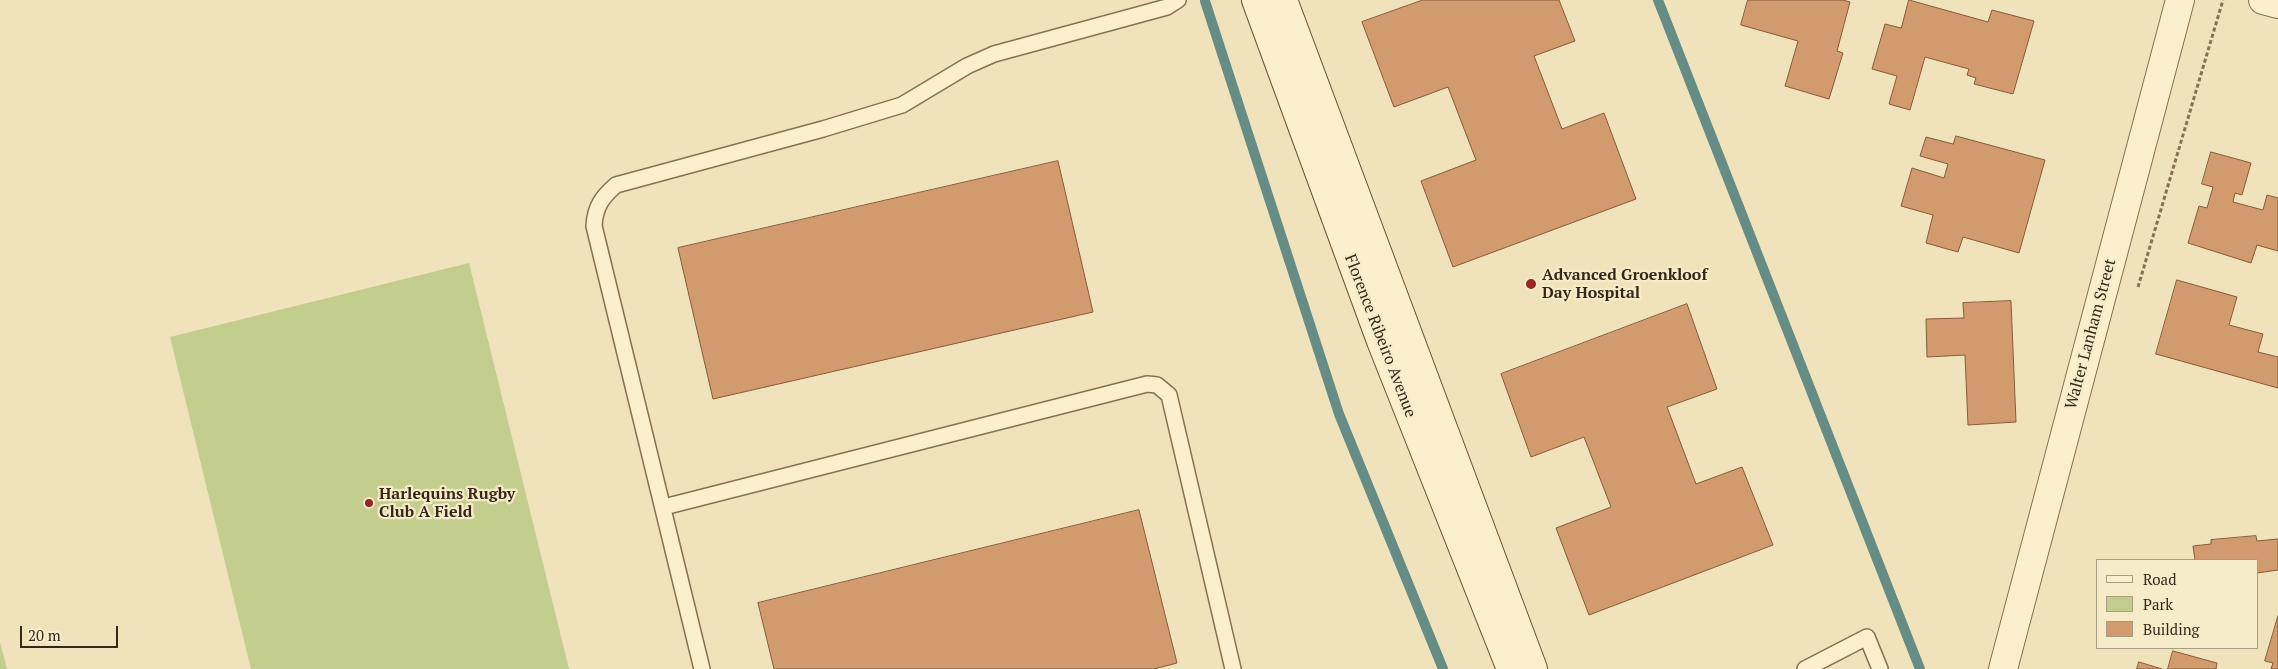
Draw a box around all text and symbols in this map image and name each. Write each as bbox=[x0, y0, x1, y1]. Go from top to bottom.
street label: Florence Ribeiro Avenue bbox=[1340, 252, 1420, 420]
street label: Walter Lanham Street bbox=[2062, 257, 2120, 411]
place label: Advanced Groenkloof Day Hospital bbox=[1542, 265, 1707, 303]
marker: Advanced Groenkloof Day Hospital bbox=[1524, 277, 1538, 291]
place label: Harlequins Rugby Club A Field bbox=[379, 484, 515, 522]
marker: Harlequins Rugby Club A Field bbox=[363, 497, 375, 509]
legend bbox=[2096, 559, 2258, 649]
text: Road bbox=[2143, 569, 2176, 589]
text: Park bbox=[2143, 594, 2173, 614]
scale bar bbox=[22, 616, 120, 648]
text: Building bbox=[2143, 619, 2200, 639]
text: 20 m bbox=[28, 625, 61, 645]

